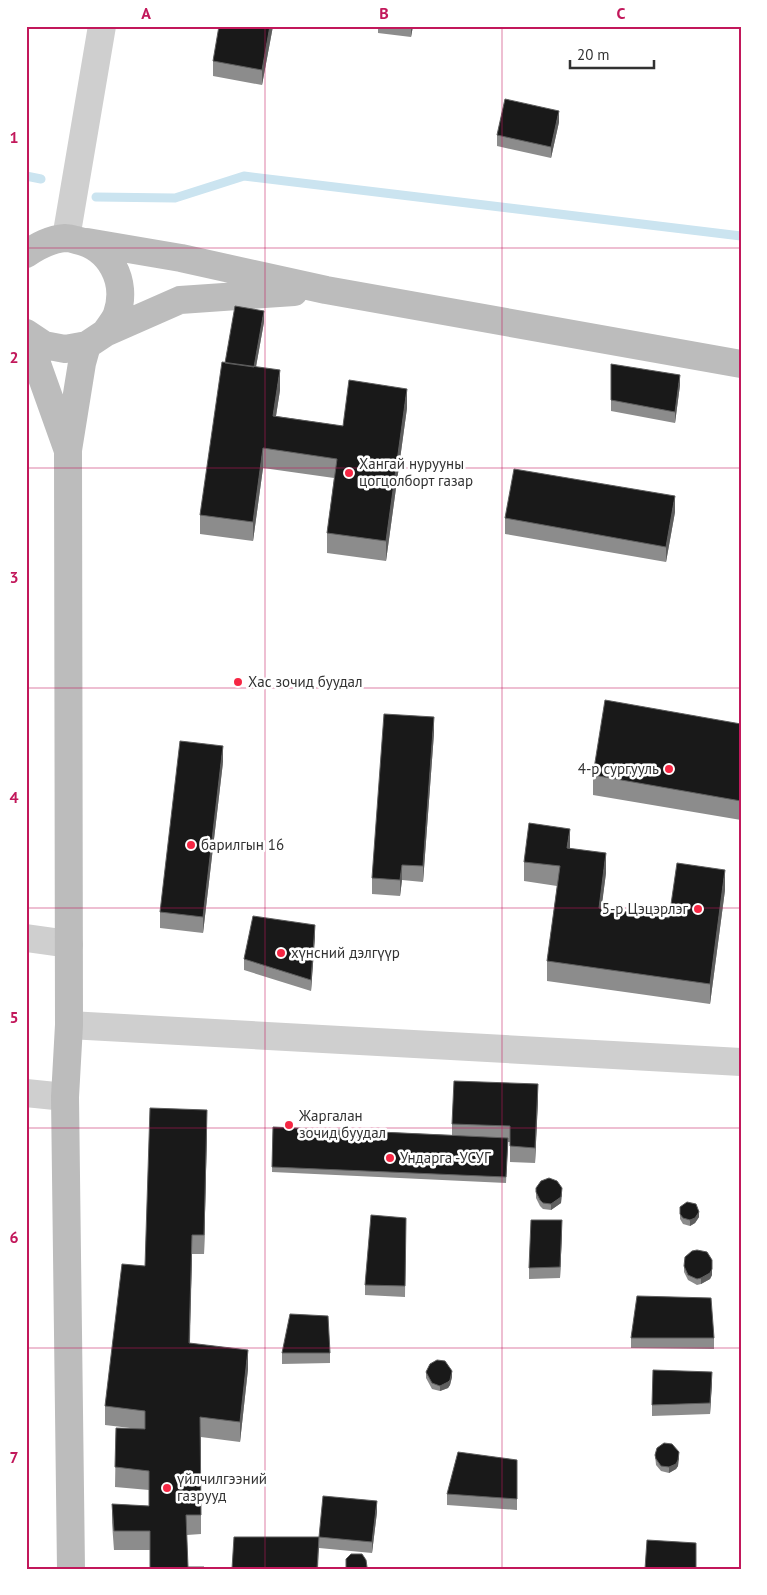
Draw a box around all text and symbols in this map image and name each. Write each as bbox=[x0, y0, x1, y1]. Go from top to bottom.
text: A bbox=[141, 3, 151, 23]
text: B bbox=[379, 3, 389, 23]
text: C bbox=[617, 3, 626, 23]
scale bar bbox=[570, 38, 653, 70]
text: 20 m bbox=[577, 45, 610, 64]
text: 1 bbox=[9, 127, 19, 147]
text: 2 bbox=[9, 347, 19, 367]
place label: Хангай нурууны цогцолборт газар bbox=[359, 454, 473, 490]
marker: Хангай нурууны цогцолборт газар bbox=[343, 467, 355, 479]
text: 3 bbox=[9, 567, 19, 587]
place label: Хас зочид буудал bbox=[248, 672, 363, 691]
marker: Хас зочид буудал bbox=[232, 676, 244, 688]
place label: 4-р сургууль bbox=[578, 759, 659, 778]
marker: 4-р сургууль bbox=[663, 763, 675, 775]
text: 4 bbox=[9, 787, 19, 807]
place label: барилгын 16 bbox=[201, 835, 284, 854]
marker: барилгын 16 bbox=[185, 839, 197, 851]
place label: 5-р Цэцэрлэг bbox=[602, 899, 688, 918]
marker: 5-р Цэцэрлэг bbox=[692, 903, 704, 915]
place label: хүнсний дэлгүүр bbox=[291, 943, 400, 962]
marker: хүнсний дэлгүүр bbox=[275, 947, 287, 959]
text: 5 bbox=[9, 1007, 19, 1027]
place label: Жаргалан зочид буудал bbox=[298, 1106, 386, 1142]
marker: Жаргалан зочид буудал bbox=[283, 1119, 295, 1131]
place label: Ундарга -УСУГ bbox=[400, 1148, 491, 1167]
marker: Ундарга -УСУГ bbox=[384, 1152, 396, 1164]
text: 6 bbox=[9, 1227, 19, 1247]
text: 7 bbox=[9, 1447, 19, 1467]
place label: үйлчилгээний газрууд bbox=[177, 1469, 267, 1505]
marker: үйлчилгээний газрууд bbox=[161, 1482, 173, 1494]

